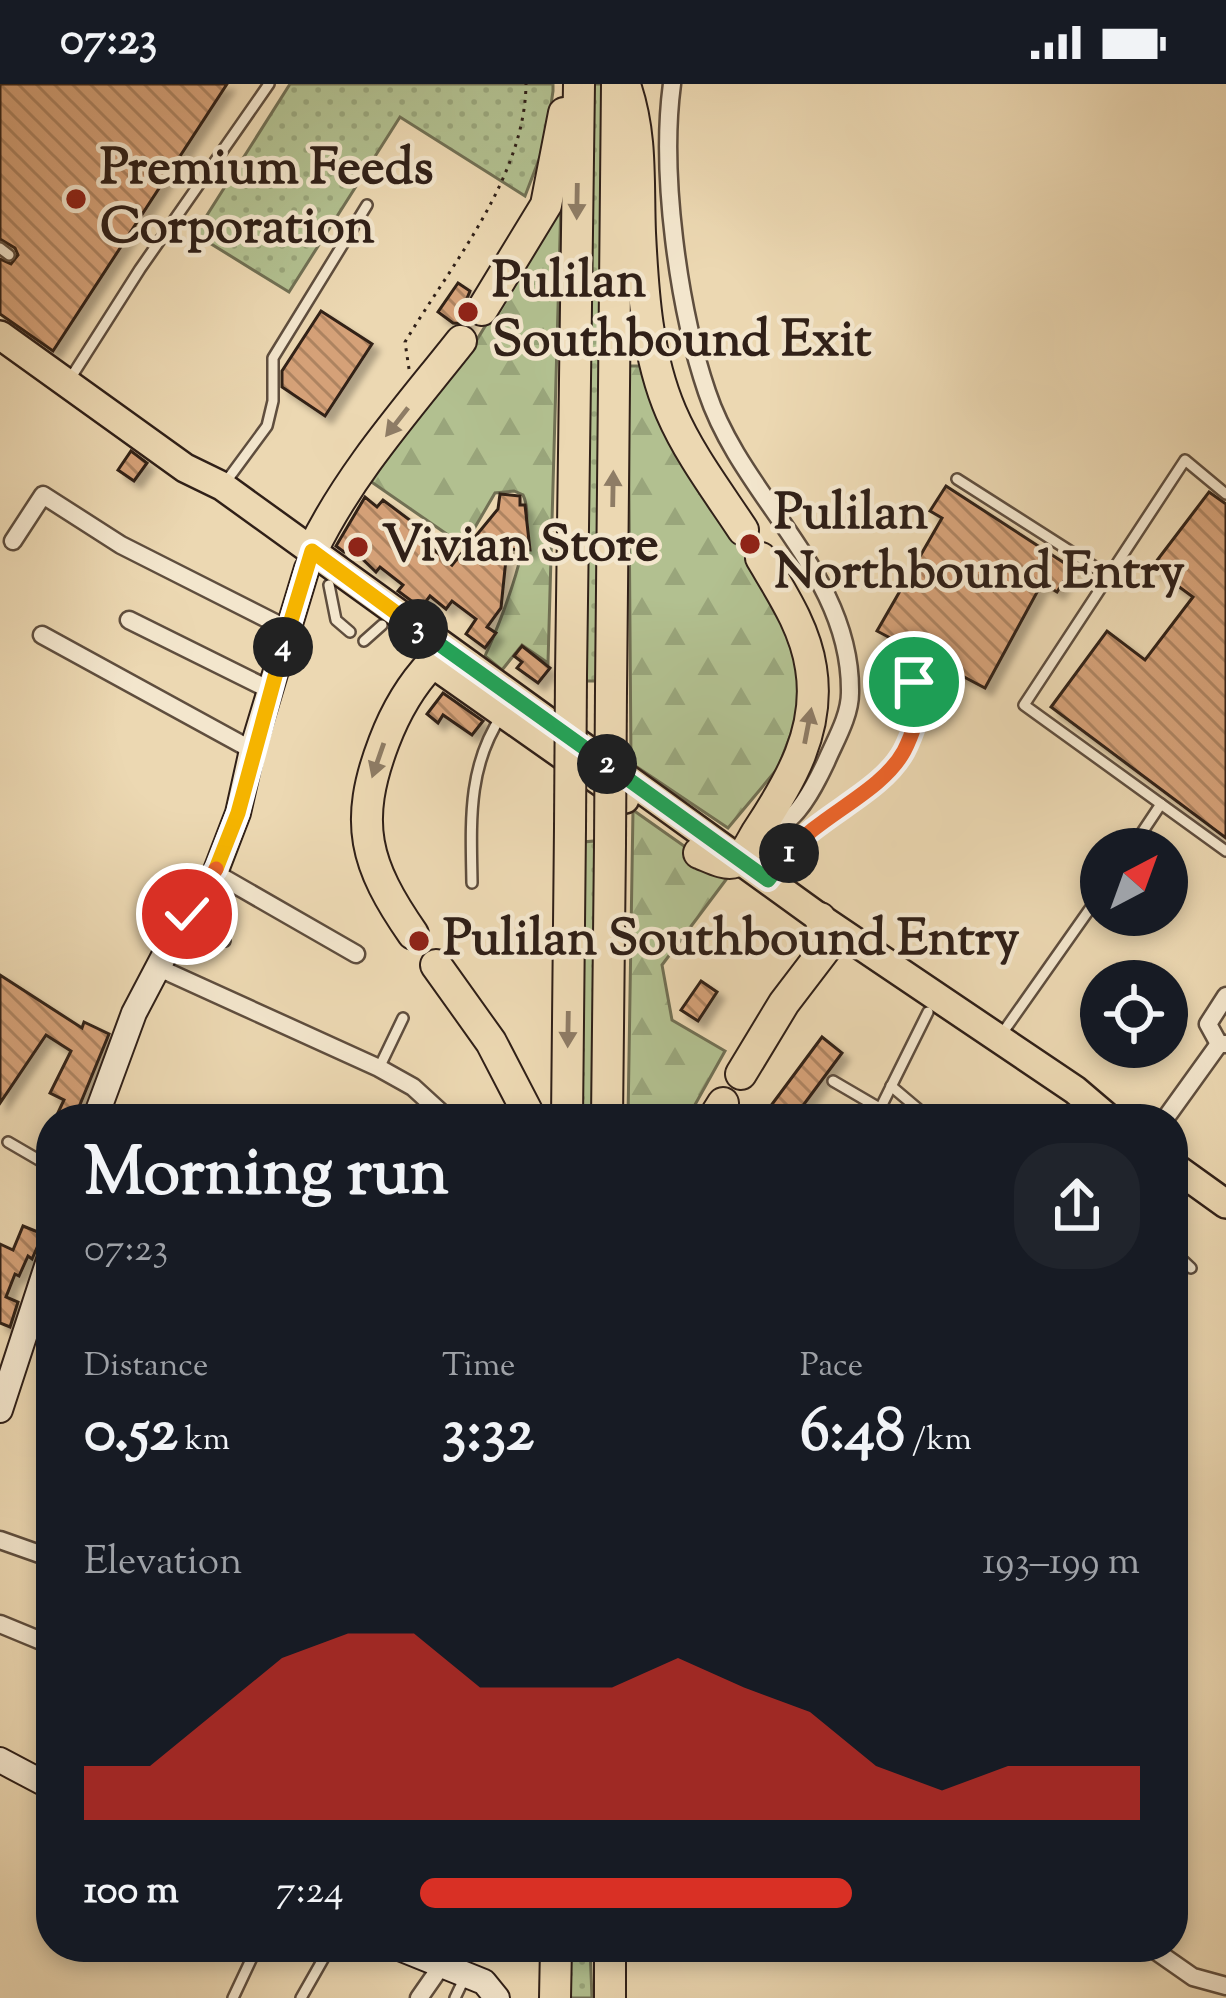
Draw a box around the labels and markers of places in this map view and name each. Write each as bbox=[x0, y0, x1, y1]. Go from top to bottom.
place label: Premium Feeds Corporation bbox=[100, 134, 434, 266]
marker: Premium Feeds Corporation bbox=[63, 186, 89, 212]
place label: Pulilan Southbound Exit bbox=[492, 247, 872, 379]
marker: Pulilan Southbound Exit bbox=[455, 299, 481, 325]
place label: Pulilan Northbound Entry bbox=[774, 479, 1185, 611]
place label: Vivian Store bbox=[382, 511, 659, 584]
marker: Pulilan Northbound Entry bbox=[737, 531, 763, 557]
marker: Vivian Store bbox=[345, 534, 371, 560]
pin: 3 bbox=[388, 599, 448, 659]
pin: 4 bbox=[253, 617, 313, 677]
pin bbox=[863, 631, 965, 733]
pin: 2 bbox=[577, 734, 637, 794]
pin: 1 bbox=[759, 823, 819, 883]
pin bbox=[136, 863, 238, 965]
place label: Pulilan Southbound Entry bbox=[443, 905, 1020, 978]
marker: Pulilan Southbound Entry bbox=[406, 928, 432, 954]

